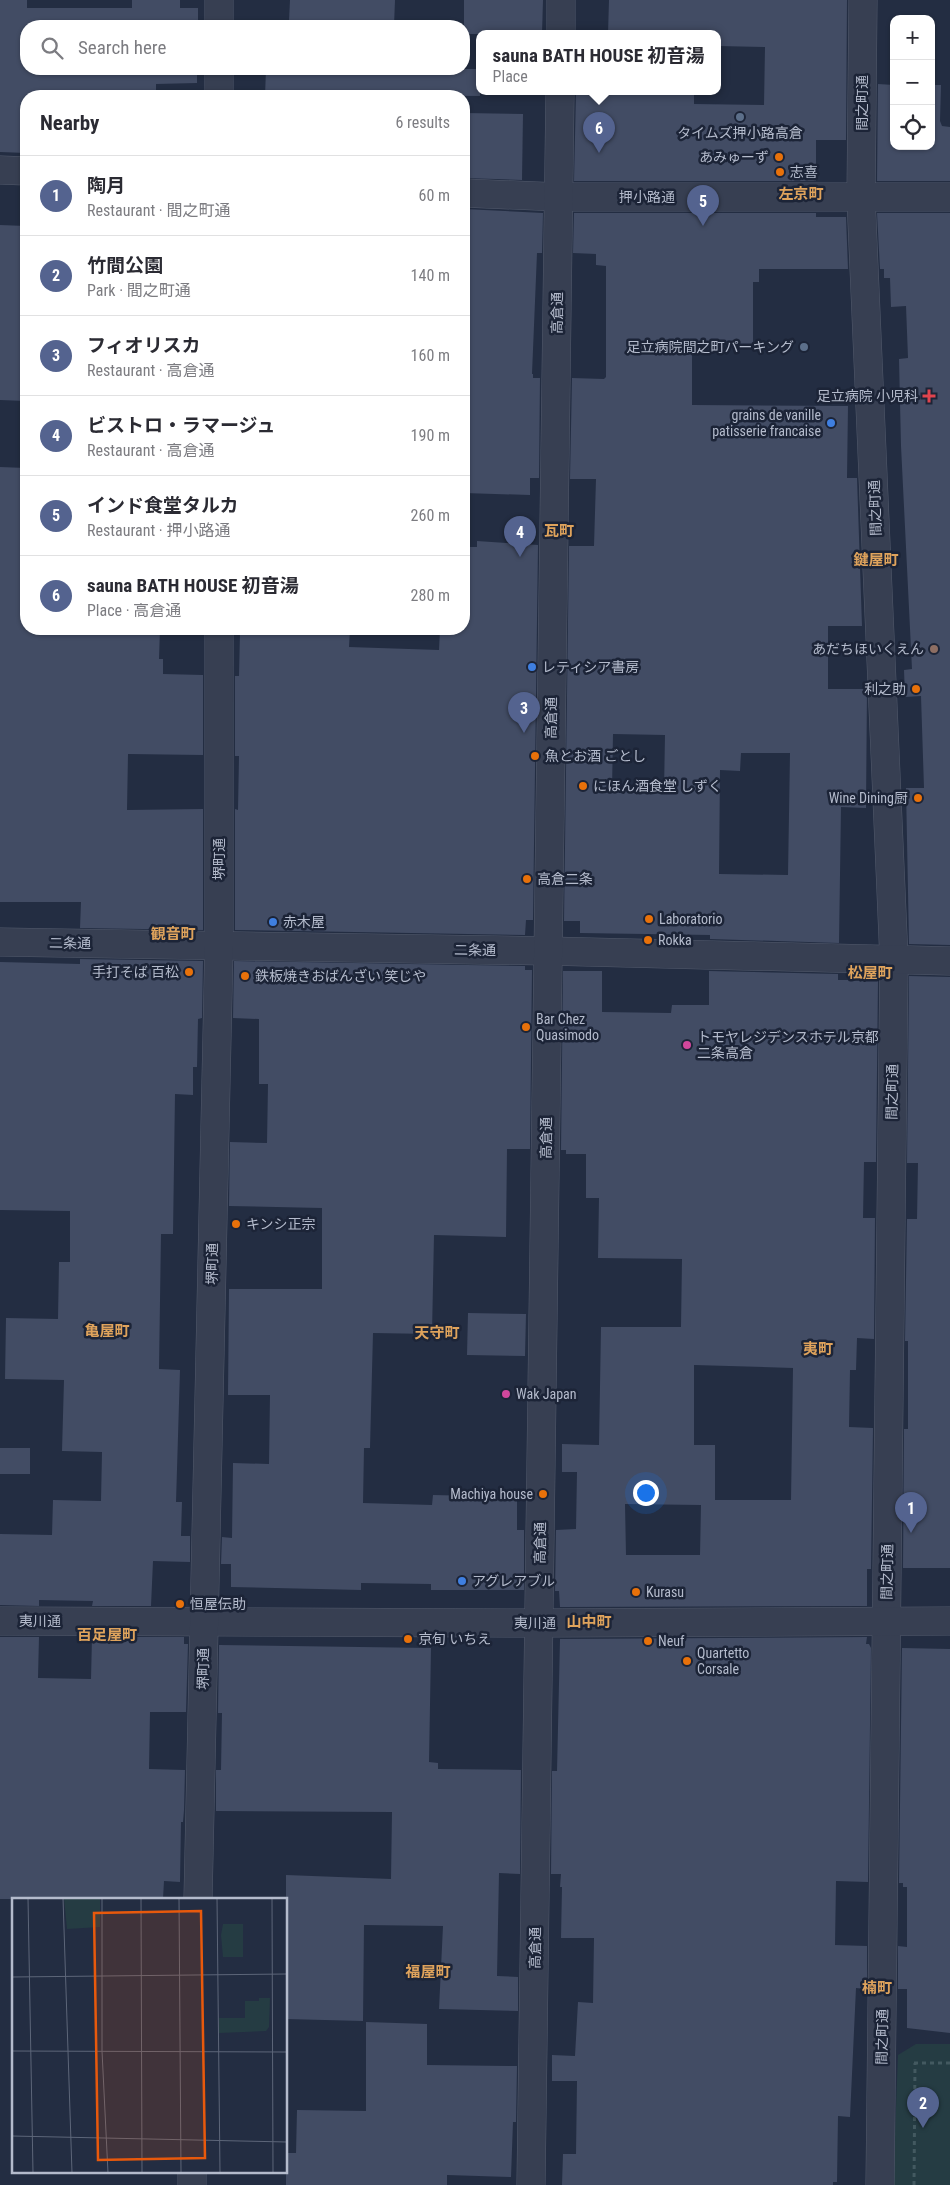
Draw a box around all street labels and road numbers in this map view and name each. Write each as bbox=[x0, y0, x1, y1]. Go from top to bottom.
street label: 間之町通 bbox=[854, 75, 870, 131]
street label: 押小路通 bbox=[619, 189, 675, 205]
street label: 高倉通 bbox=[549, 292, 565, 334]
street label: 間之町通 bbox=[866, 480, 884, 536]
street label: 高倉通 bbox=[543, 697, 559, 739]
street label: 堺町通 bbox=[211, 838, 227, 880]
street label: 二条通 bbox=[49, 935, 91, 951]
street label: 二条通 bbox=[454, 942, 496, 958]
street label: 間之町通 bbox=[884, 1064, 900, 1120]
street label: 高倉通 bbox=[538, 1117, 554, 1159]
street label: 堺町通 bbox=[204, 1243, 220, 1285]
street label: 高倉通 bbox=[532, 1522, 548, 1564]
street label: 間之町通 bbox=[879, 1544, 895, 1600]
street label: 夷川通 bbox=[19, 1613, 61, 1629]
street label: 夷川通 bbox=[514, 1615, 556, 1631]
street label: 堺町通 bbox=[195, 1648, 211, 1690]
street label: 高倉通 bbox=[527, 1927, 543, 1969]
street label: 間之町通 bbox=[874, 2009, 890, 2065]

